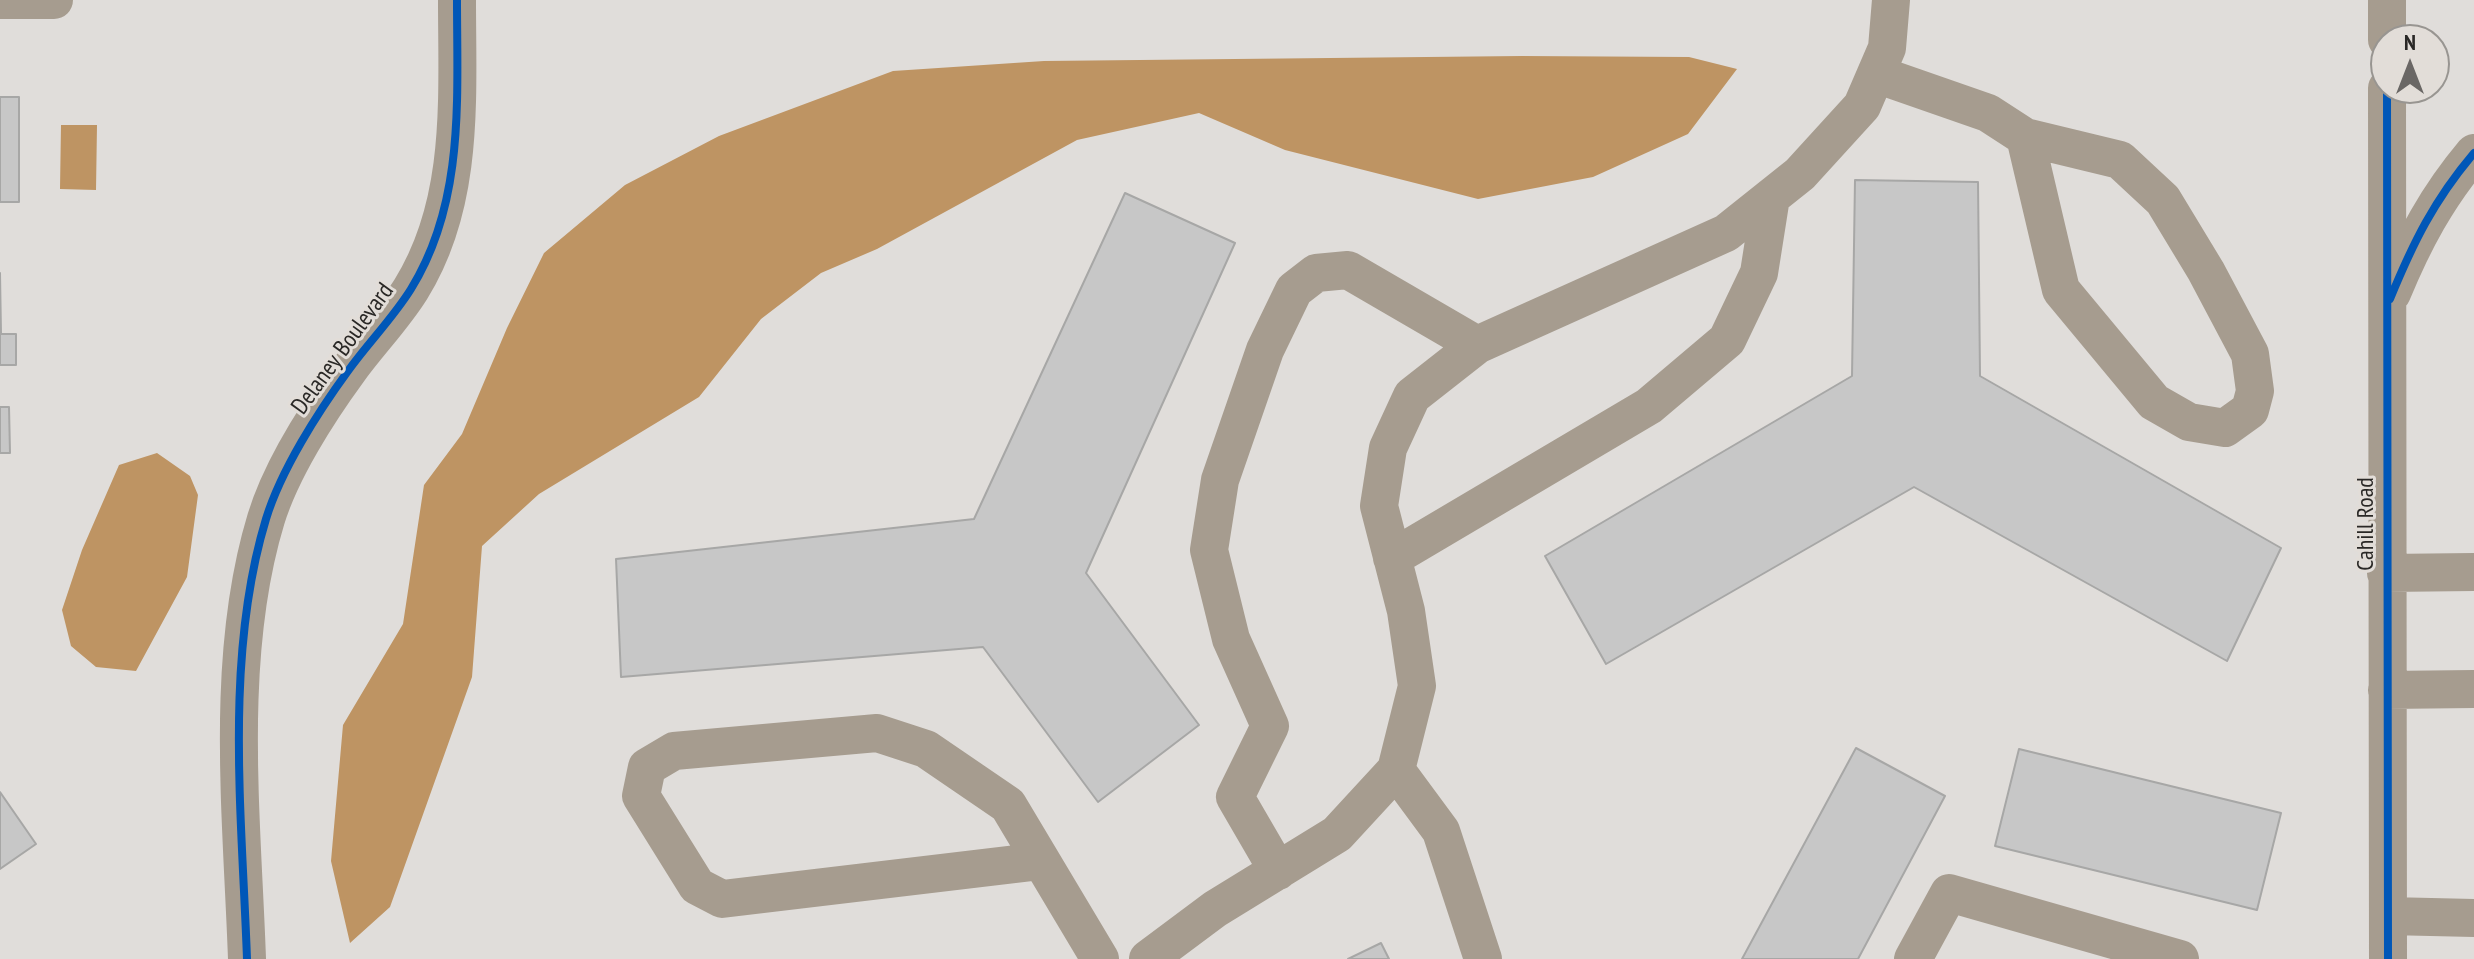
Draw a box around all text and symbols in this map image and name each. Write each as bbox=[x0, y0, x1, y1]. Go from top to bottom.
north arrow bbox=[2370, 24, 2450, 104]
text: N bbox=[2404, 28, 2416, 56]
street label: Delaney Boulevard bbox=[286, 278, 400, 420]
street label: Cahill Road bbox=[2352, 477, 2380, 571]

